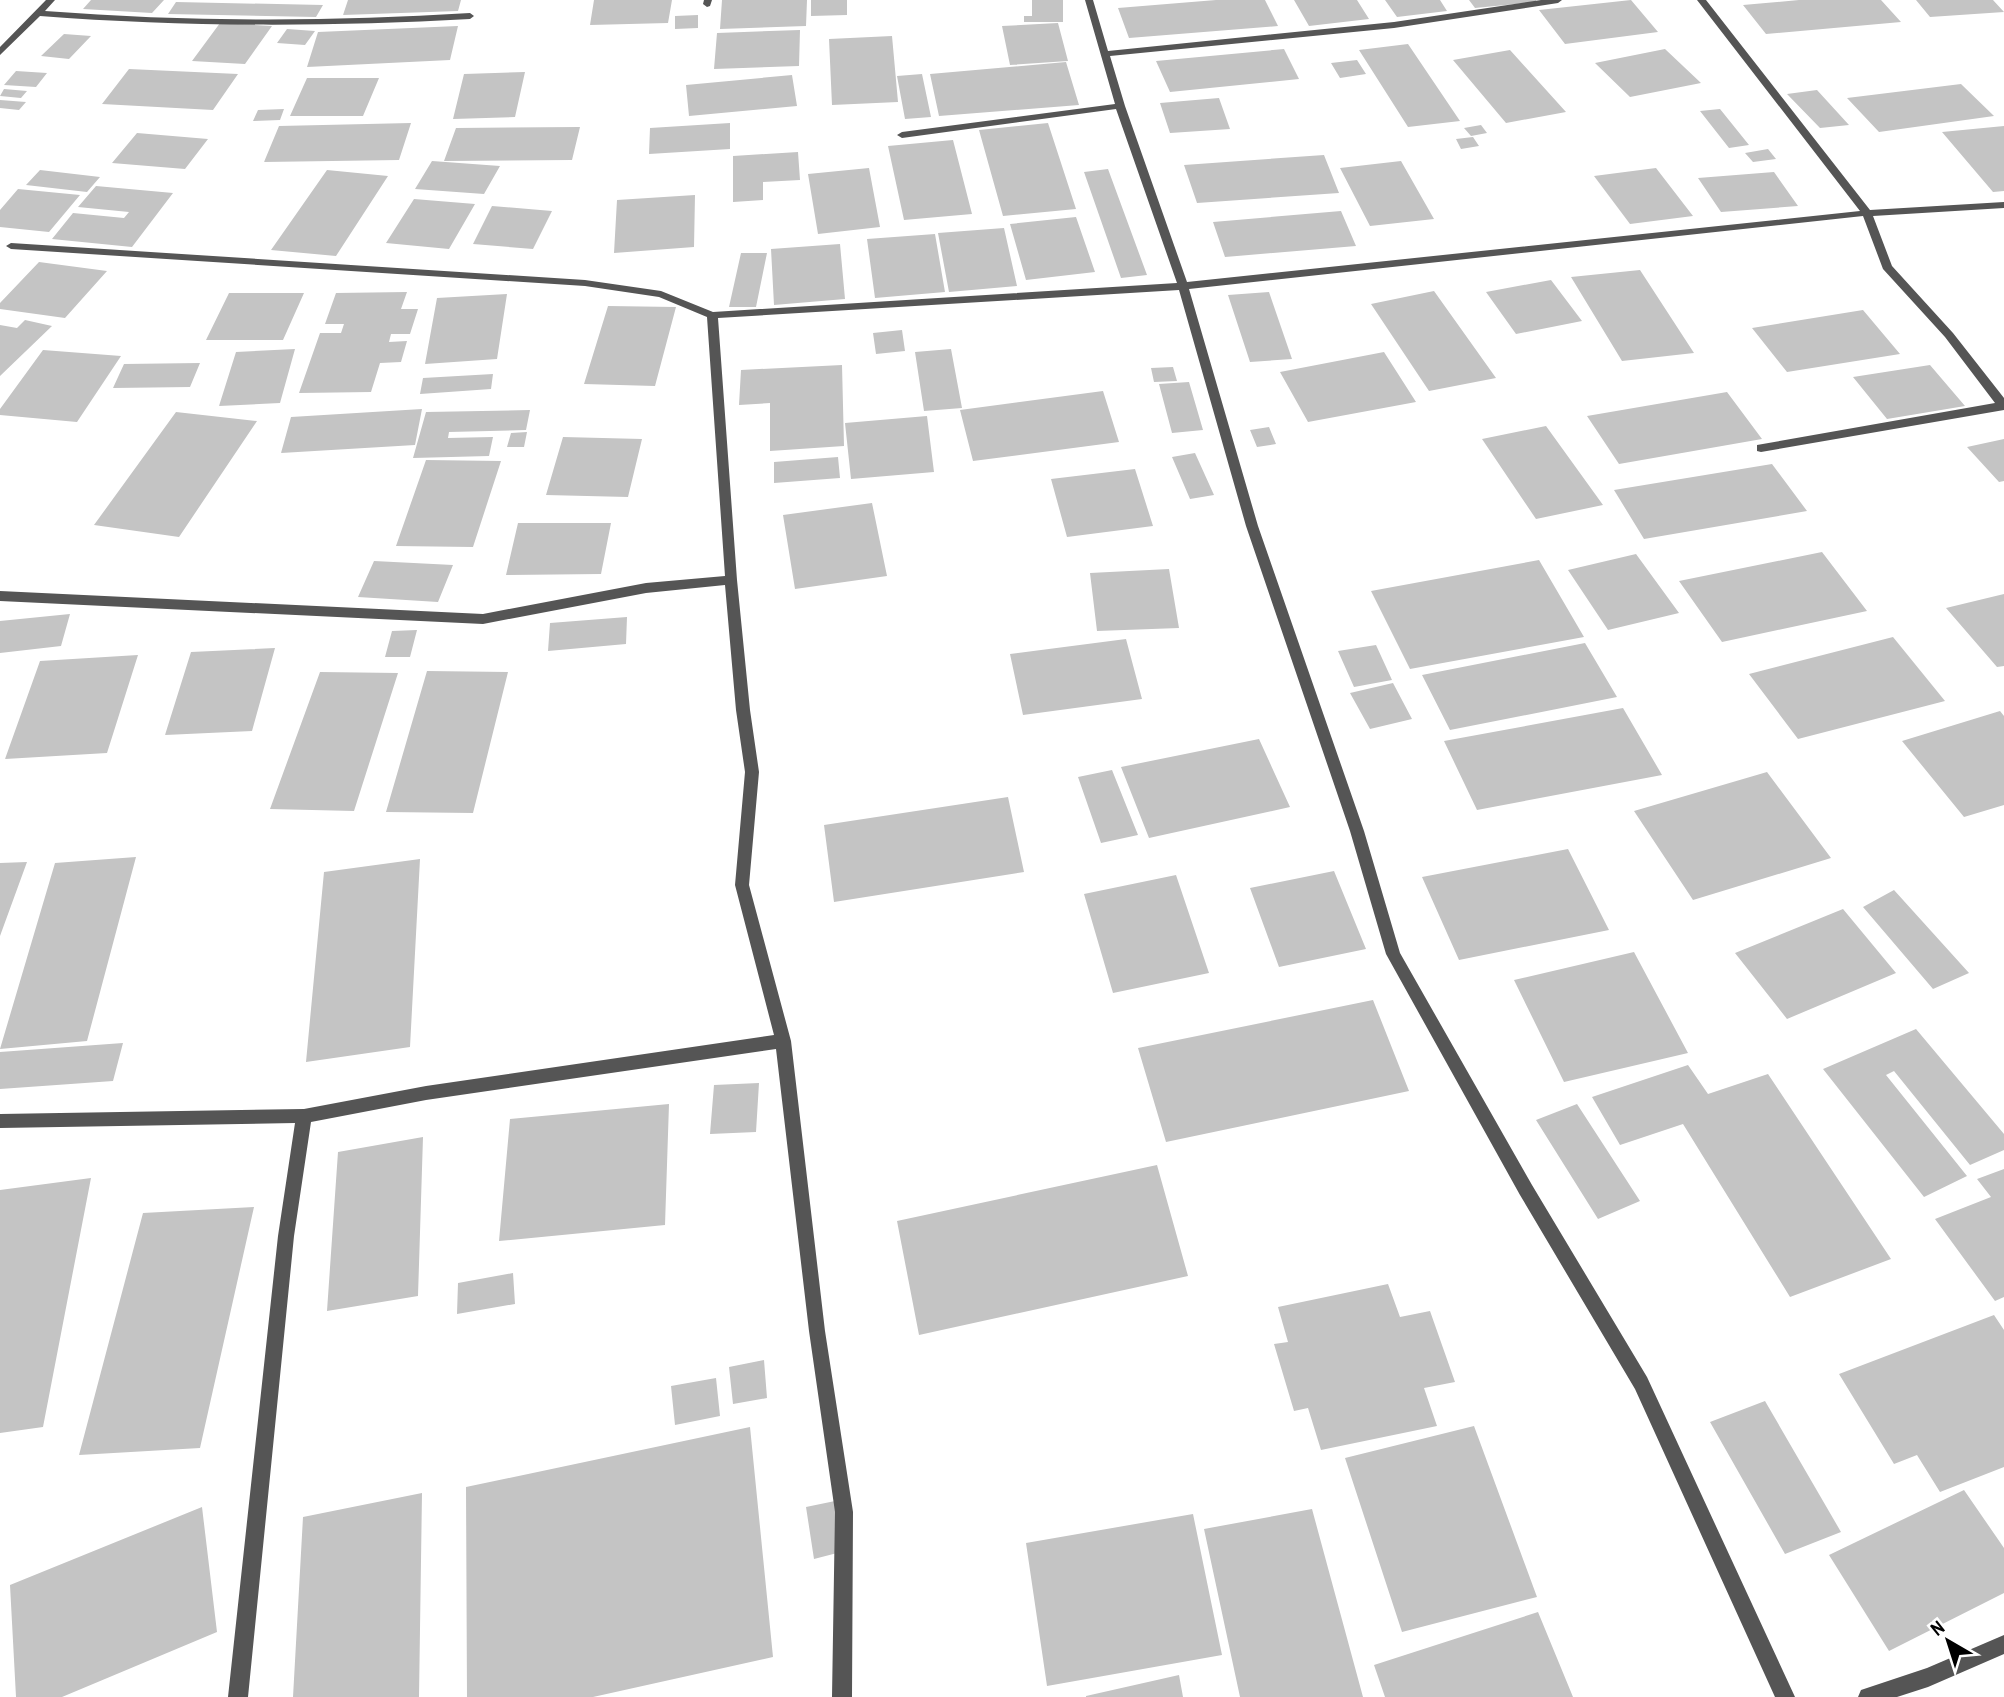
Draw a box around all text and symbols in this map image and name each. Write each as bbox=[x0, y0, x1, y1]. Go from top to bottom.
north arrow bbox=[1913, 1606, 1983, 1676]
text: N bbox=[1925, 1614, 1950, 1641]

